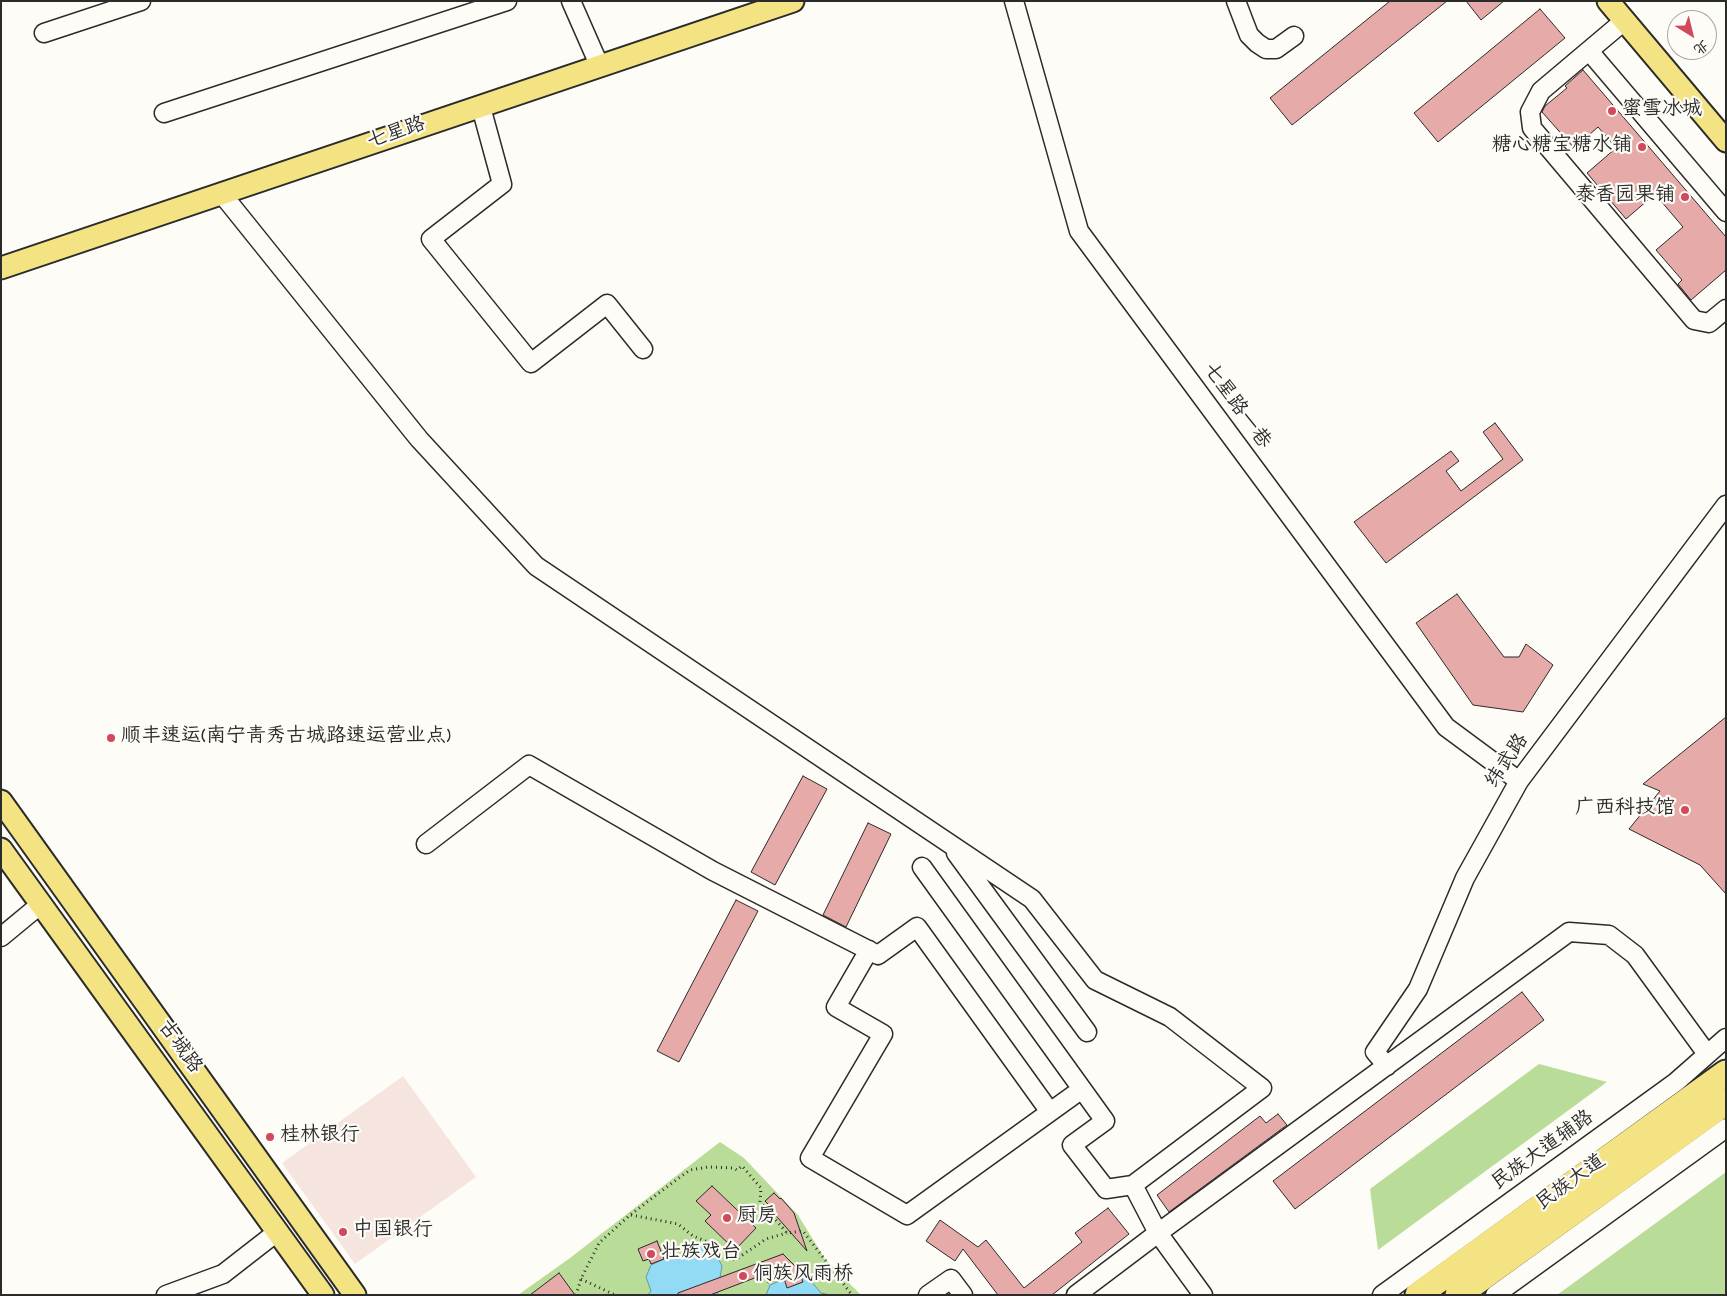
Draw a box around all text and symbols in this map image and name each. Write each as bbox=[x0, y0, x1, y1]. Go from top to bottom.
north arrow bbox=[1667, 10, 1717, 60]
text: 北 bbox=[1689, 34, 1712, 59]
place label: 蜜雪冰城 bbox=[1622, 99, 1702, 123]
marker: 蜜雪冰城 bbox=[1606, 105, 1618, 117]
street label: 七星路 bbox=[365, 114, 429, 156]
place label: 糖心糖宝糖水铺 bbox=[1492, 135, 1632, 159]
marker: 糖心糖宝糖水铺 bbox=[1636, 141, 1648, 153]
place label: 泰香园果铺 bbox=[1575, 185, 1675, 209]
marker: 泰香园果铺 bbox=[1679, 191, 1691, 203]
street label: 七星路一巷 bbox=[1196, 359, 1274, 455]
place label: 顺丰速运(南宁青秀古城路速运营业点) bbox=[121, 726, 451, 750]
street label: 纬武路 bbox=[1482, 730, 1536, 794]
marker: 顺丰速运(南宁青秀古城路速运营业点) bbox=[105, 732, 117, 744]
place label: 广西科技馆 bbox=[1575, 798, 1675, 822]
marker: 广西科技馆 bbox=[1679, 804, 1691, 816]
street label: 古城路 bbox=[151, 1017, 205, 1079]
street label: 民族大道辅路 bbox=[1488, 1107, 1600, 1197]
place label: 桂林银行 bbox=[280, 1125, 360, 1149]
marker: 桂林银行 bbox=[264, 1131, 276, 1143]
street label: 民族大道 bbox=[1533, 1151, 1611, 1217]
place label: 厨房 bbox=[737, 1206, 777, 1230]
marker: 厨房 bbox=[721, 1212, 733, 1224]
place label: 中国银行 bbox=[353, 1220, 433, 1244]
marker: 中国银行 bbox=[337, 1226, 349, 1238]
place label: 壮族戏台 bbox=[661, 1242, 741, 1266]
marker: 壮族戏台 bbox=[645, 1248, 657, 1260]
place label: 侗族风雨桥 bbox=[753, 1264, 853, 1288]
marker: 侗族风雨桥 bbox=[737, 1270, 749, 1282]

